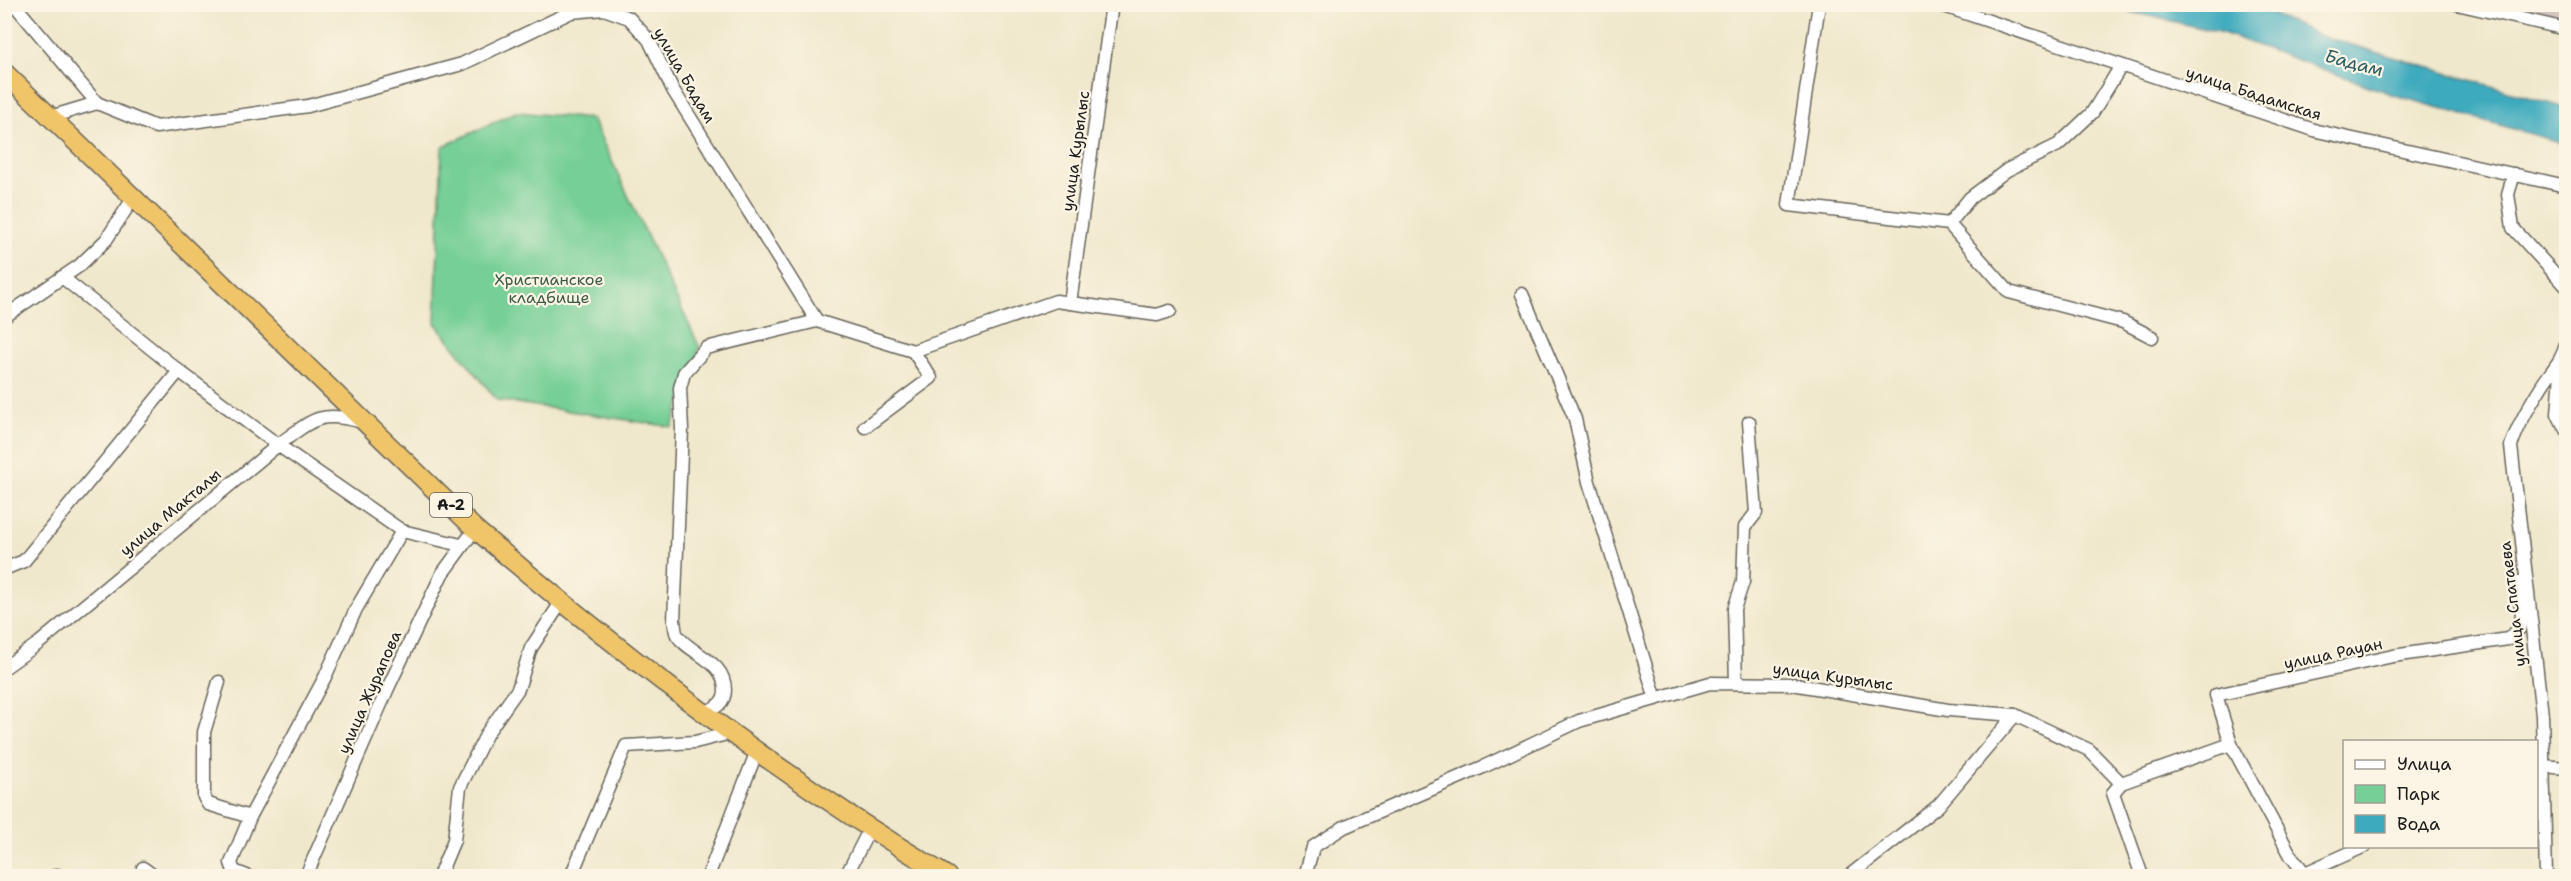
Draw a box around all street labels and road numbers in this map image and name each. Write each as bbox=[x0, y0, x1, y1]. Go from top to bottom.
street label: улица Бадам bbox=[649, 24, 720, 127]
street label: улица Бадамская bbox=[2183, 62, 2324, 125]
street label: улица Курылыс bbox=[1057, 89, 1094, 213]
street label: улица Макталы bbox=[115, 464, 225, 561]
road number: A-2 bbox=[430, 493, 472, 517]
street label: улица Спатаева bbox=[2494, 540, 2531, 668]
street label: улица Журапова bbox=[333, 627, 406, 757]
street label: улица Рауан bbox=[2282, 633, 2384, 674]
street label: улица Курылыс bbox=[1771, 658, 1895, 695]

